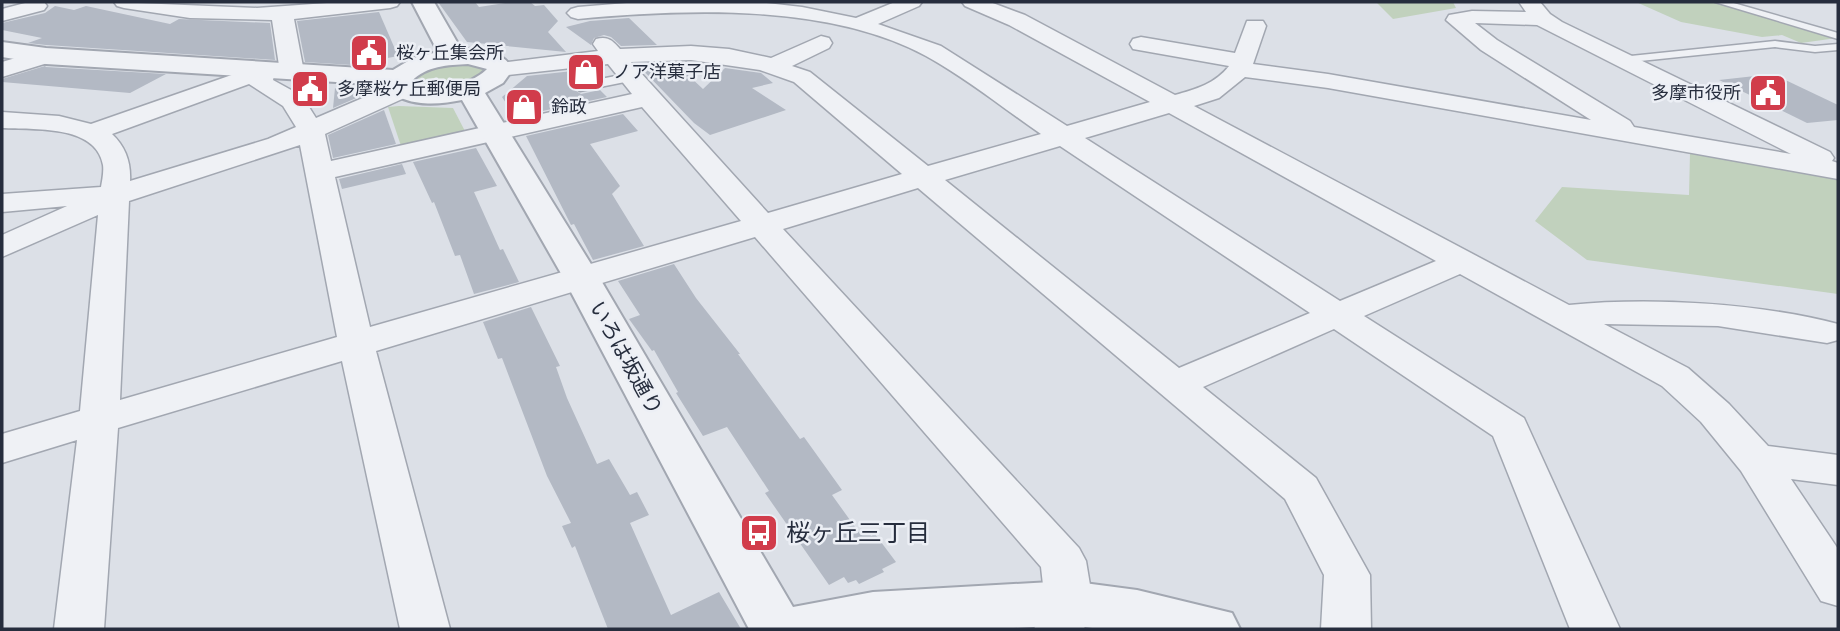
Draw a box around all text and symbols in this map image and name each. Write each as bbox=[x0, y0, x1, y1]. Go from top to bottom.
public building icon: 桜ヶ丘集会所 bbox=[348, 32, 390, 74]
place label: 桜ヶ丘集会所 bbox=[396, 42, 504, 64]
shop icon: ノア洋菓子店 bbox=[565, 51, 607, 93]
place label: ノア洋菓子店 bbox=[613, 61, 721, 83]
public building icon: 多摩桜ケ丘郵便局 bbox=[289, 68, 331, 110]
public building icon: 多摩市役所 bbox=[1747, 72, 1789, 114]
place label: 多摩桜ケ丘郵便局 bbox=[337, 78, 481, 100]
place label: 多摩市役所 bbox=[1651, 82, 1741, 104]
shop icon: 鈴政 bbox=[503, 86, 545, 128]
place label: 鈴政 bbox=[551, 96, 587, 118]
street label: いろは坂通り bbox=[584, 297, 668, 419]
bus stop icon: 桜ヶ丘三丁目 bbox=[738, 512, 780, 554]
place label: 桜ヶ丘三丁目 bbox=[786, 519, 930, 547]

